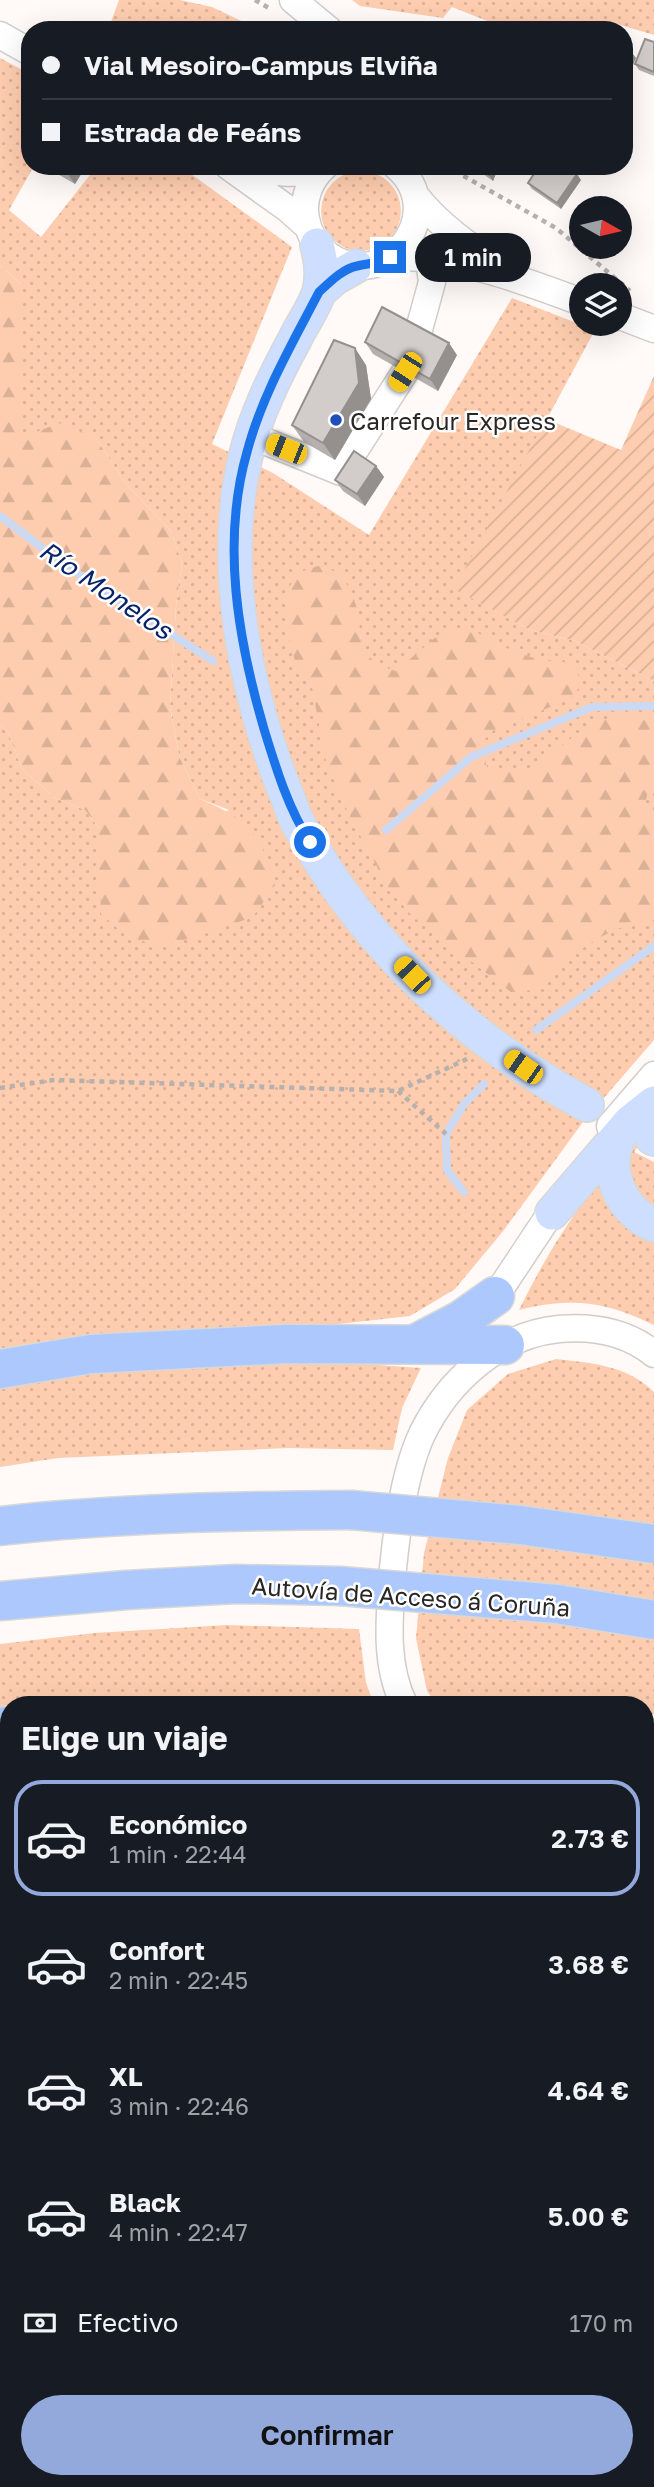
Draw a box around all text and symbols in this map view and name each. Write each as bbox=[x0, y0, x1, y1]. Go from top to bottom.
text: Vial Mesoiro-Campus Elviña bbox=[84, 50, 438, 81]
text: Estrada de Feáns bbox=[84, 117, 301, 148]
north arrow bbox=[569, 196, 632, 259]
map controls bbox=[569, 196, 632, 336]
callout: 1 min bbox=[414, 232, 530, 282]
route end bbox=[374, 241, 406, 273]
text: 1 min bbox=[444, 243, 502, 271]
button: layers bbox=[569, 273, 632, 336]
car bbox=[385, 349, 426, 395]
place label: Carrefour Express bbox=[350, 406, 556, 435]
marker: Carrefour Express bbox=[328, 412, 344, 428]
car bbox=[263, 431, 310, 467]
water label: Río Monelos bbox=[34, 534, 179, 646]
route start bbox=[294, 826, 326, 858]
car bbox=[390, 953, 435, 997]
car bbox=[500, 1046, 547, 1088]
street label: Autovía de Acceso á Coruña bbox=[251, 1570, 571, 1622]
text: Elige un viaje bbox=[21, 1719, 228, 1757]
icon: car bbox=[25, 1807, 88, 1870]
text: Económico bbox=[109, 1809, 247, 1840]
text: 2.73 € bbox=[551, 1823, 629, 1854]
text: 1 min · 22:44 bbox=[109, 1840, 247, 1868]
icon: car bbox=[25, 1933, 88, 1996]
text: Confort bbox=[109, 1935, 205, 1966]
text: 3.68 € bbox=[548, 1949, 629, 1980]
text: 2 min · 22:45 bbox=[109, 1966, 248, 1994]
icon: car bbox=[25, 2059, 88, 2122]
text: XL bbox=[109, 2061, 143, 2092]
text: 4.64 € bbox=[548, 2075, 629, 2106]
text: 3 min · 22:46 bbox=[109, 2092, 249, 2120]
icon: car bbox=[25, 2185, 88, 2248]
text: Black bbox=[109, 2187, 181, 2218]
text: 5.00 € bbox=[548, 2201, 629, 2232]
text: 4 min · 22:47 bbox=[109, 2218, 248, 2246]
icon: cash bbox=[21, 2304, 59, 2342]
text: Efectivo bbox=[77, 2307, 178, 2338]
text: 170 m bbox=[569, 2309, 633, 2337]
button: Confirmar bbox=[21, 2395, 633, 2475]

